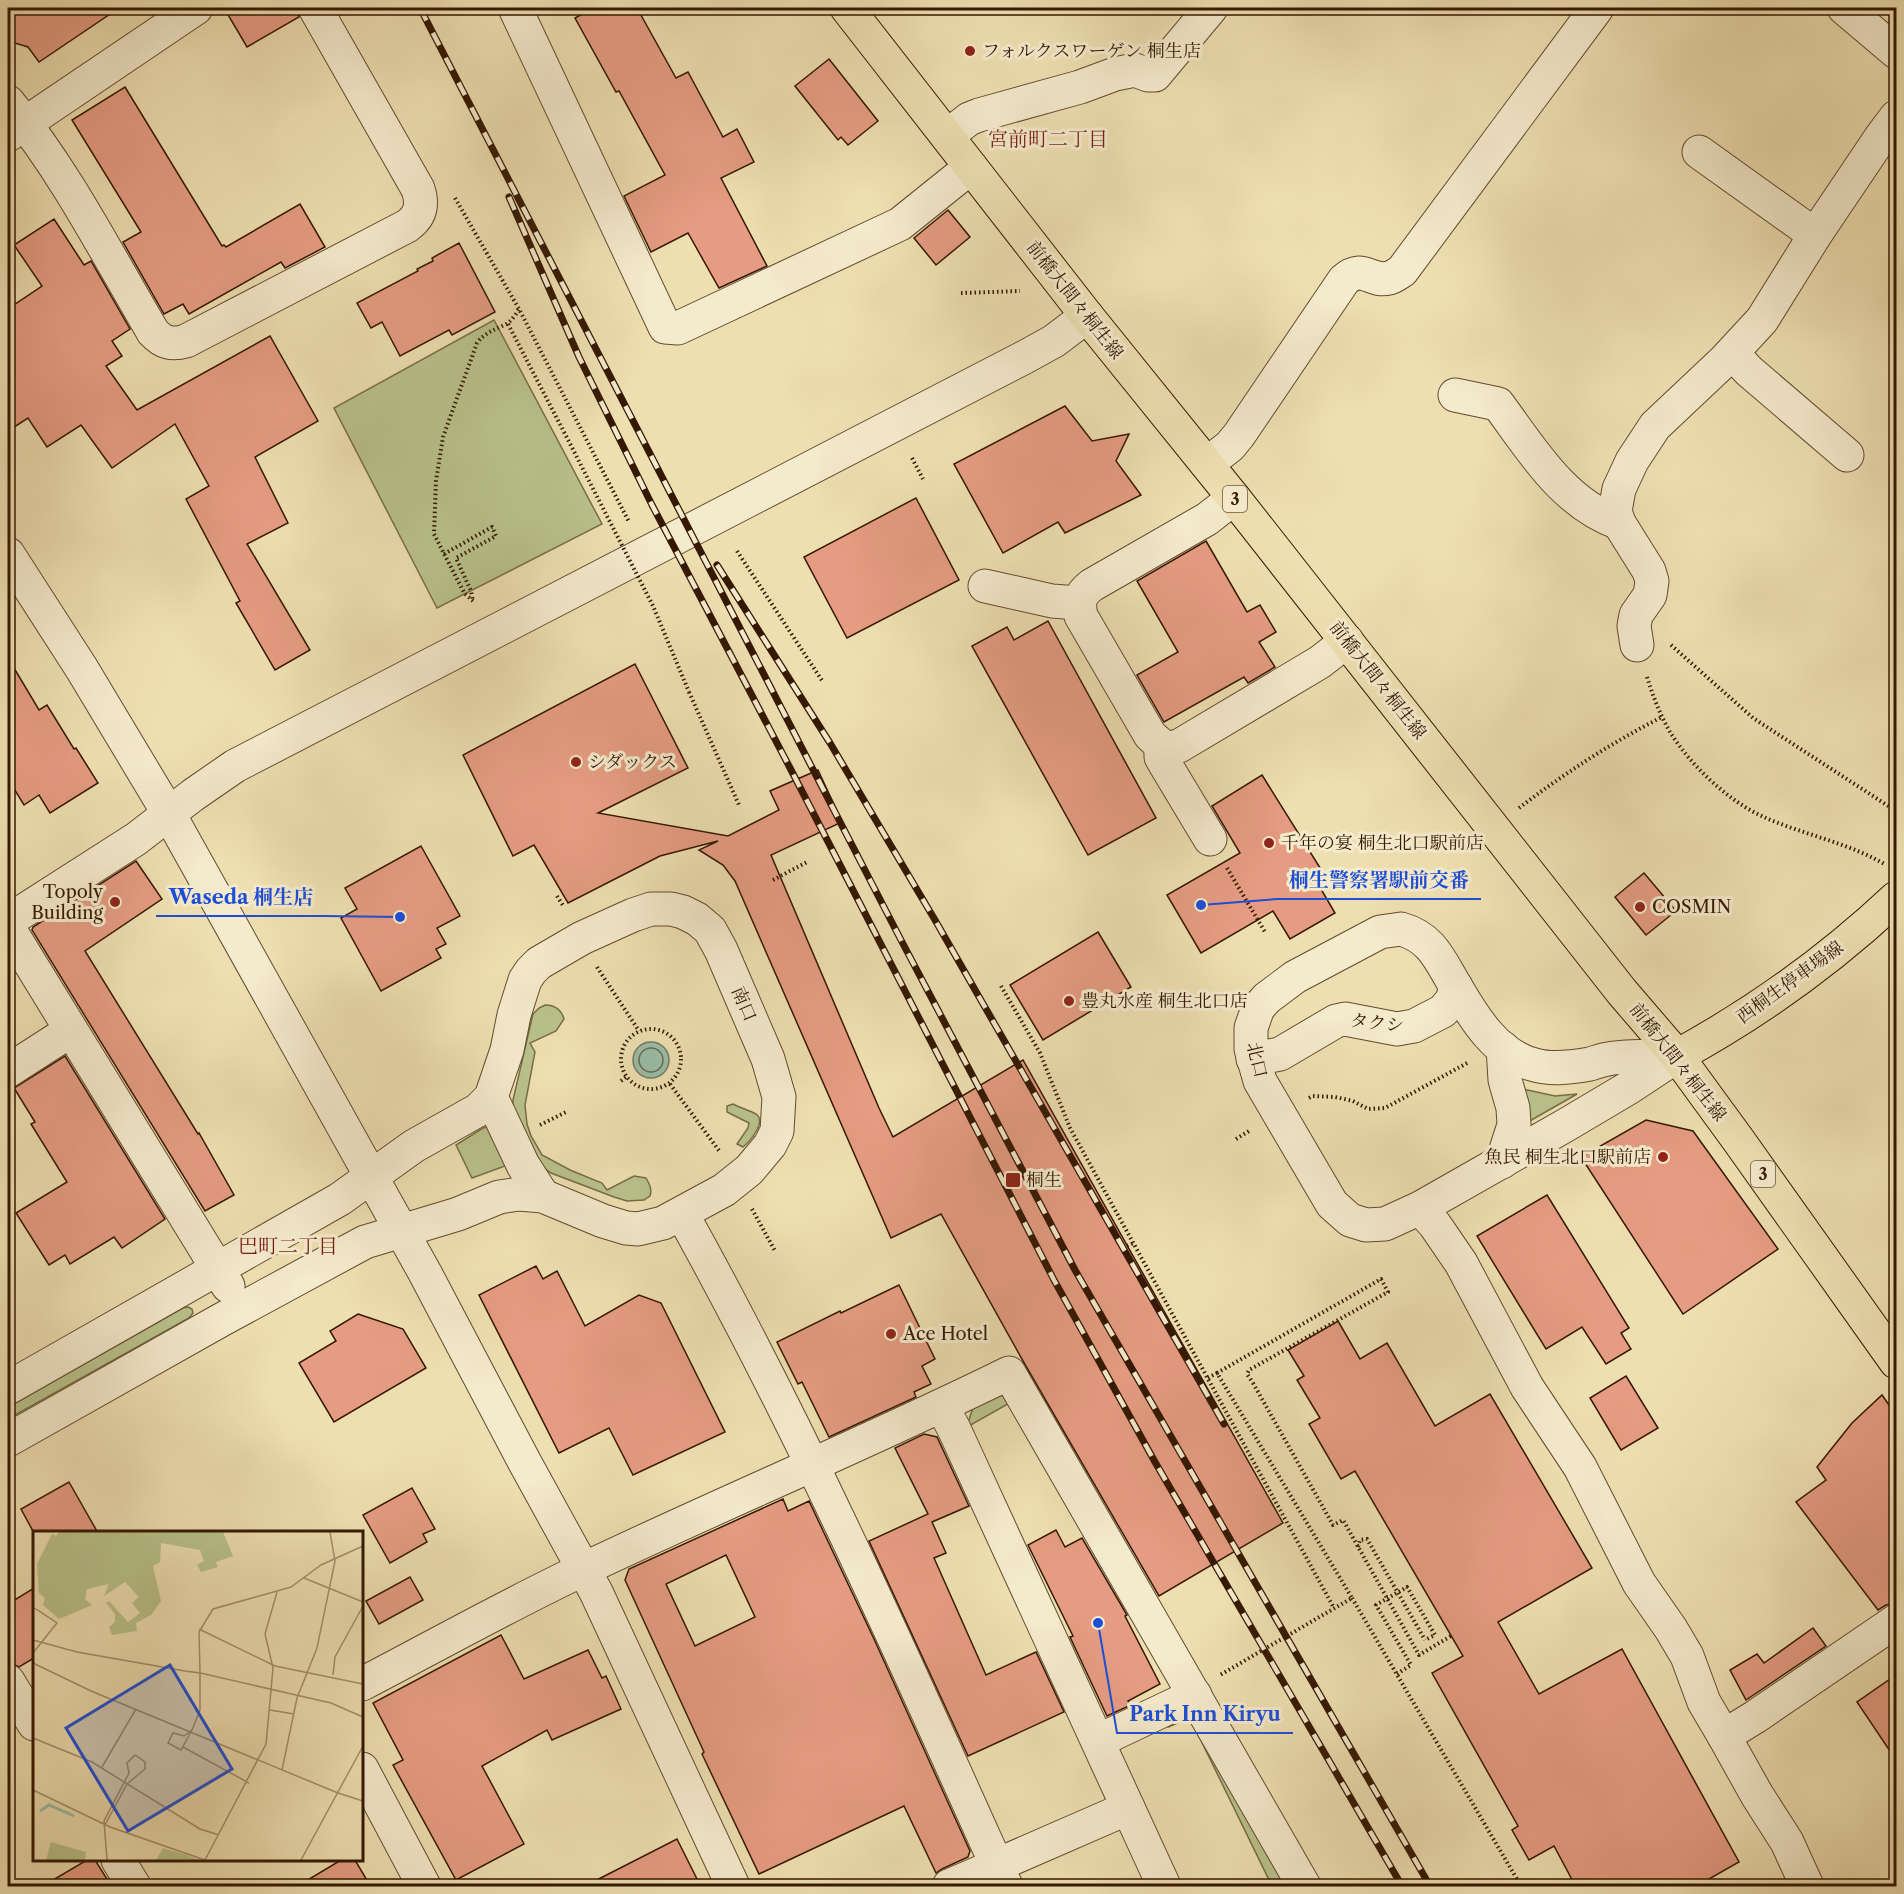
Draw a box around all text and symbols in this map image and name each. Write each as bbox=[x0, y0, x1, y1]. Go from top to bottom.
place label: フォルクスワーゲン 桐生店 bbox=[982, 40, 1201, 62]
marker: フォルクスワーゲン 桐生店 bbox=[963, 44, 977, 58]
district label: 宮前町二丁目 bbox=[988, 127, 1108, 151]
street label: 前橋大間々桐生線 bbox=[1022, 236, 1128, 364]
road number: 3 bbox=[1223, 486, 1247, 512]
street label: 前橋大間々桐生線 bbox=[1325, 616, 1431, 744]
place label: シダックス bbox=[588, 751, 677, 773]
marker: シダックス bbox=[569, 755, 583, 769]
place label: 千年の宴 桐生北口駅前店 bbox=[1281, 832, 1484, 854]
marker: 千年の宴 桐生北口駅前店 bbox=[1262, 836, 1276, 850]
callout: 桐生警察署駅前交番 bbox=[1277, 861, 1481, 899]
text: 桐生警察署駅前交番 bbox=[1289, 868, 1469, 892]
callout: Waseda 桐生店 bbox=[156, 878, 325, 916]
place label: Topoly Building bbox=[31, 881, 104, 924]
text: Waseda 桐生店 bbox=[168, 885, 313, 909]
marker: Topoly Building bbox=[108, 895, 122, 909]
place label: COSMIN bbox=[1652, 896, 1732, 918]
marker: COSMIN bbox=[1633, 900, 1647, 914]
street label: 西桐生停車場線 bbox=[1733, 936, 1847, 1028]
street label: 南口 bbox=[727, 983, 761, 1025]
place label: 豊丸水産 桐生北口店 bbox=[1081, 990, 1248, 1012]
marker: 豊丸水産 桐生北口店 bbox=[1062, 994, 1076, 1008]
street label: 前橋大間々桐生線 bbox=[1625, 998, 1731, 1126]
street label: タクシ bbox=[1349, 1009, 1405, 1037]
street label: 北口 bbox=[1242, 1040, 1272, 1080]
place label: 魚民 桐生北口駅前店 bbox=[1484, 1146, 1651, 1168]
marker: 魚民 桐生北口駅前店 bbox=[1656, 1150, 1670, 1164]
road number: 3 bbox=[1751, 1161, 1775, 1187]
place label: 桐生 bbox=[1026, 1169, 1062, 1191]
marker: 桐生 bbox=[1004, 1171, 1022, 1189]
district label: 巴町二丁目 bbox=[238, 1234, 338, 1258]
place label: Ace Hotel bbox=[902, 1323, 988, 1345]
marker: Ace Hotel bbox=[884, 1327, 898, 1341]
inset map bbox=[33, 1531, 363, 1861]
callout: Park Inn Kiryu bbox=[1117, 1695, 1293, 1733]
text: Park Inn Kiryu bbox=[1129, 1702, 1281, 1726]

